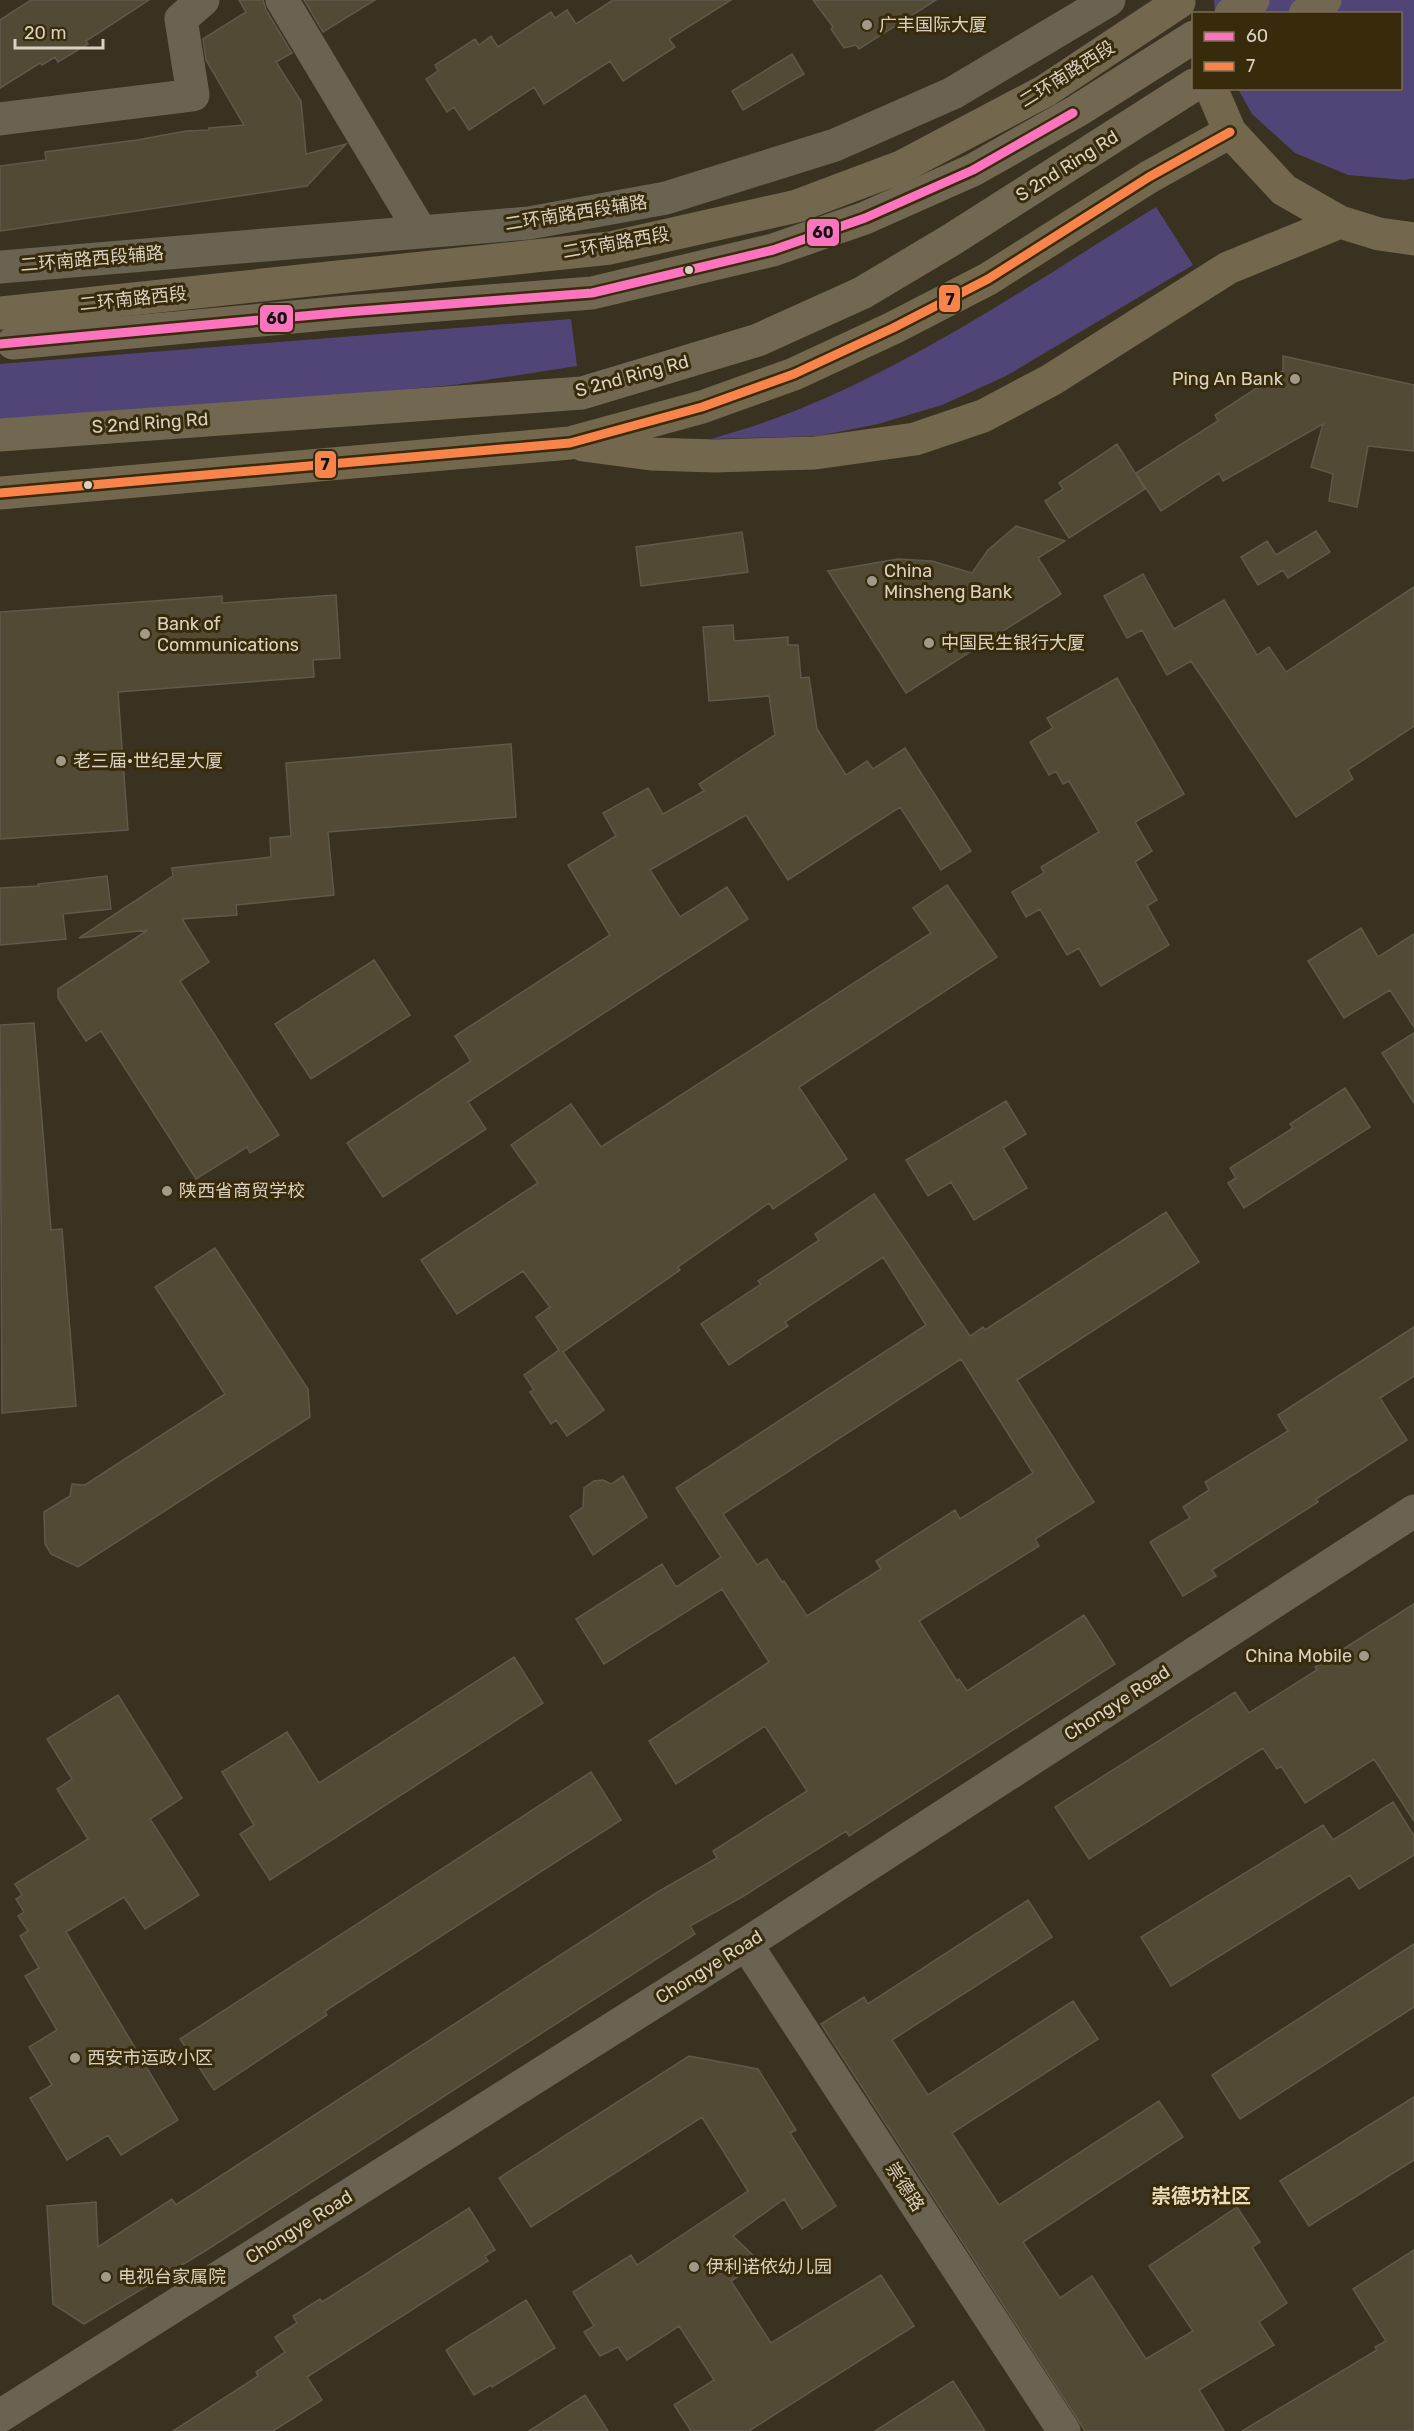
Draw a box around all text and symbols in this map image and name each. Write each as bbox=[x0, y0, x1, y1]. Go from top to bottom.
scale bar bbox=[15, 12, 104, 50]
legend bbox=[1192, 12, 1402, 90]
place label: 广丰国际大厦 bbox=[879, 14, 987, 36]
marker: 广丰国际大厦 bbox=[860, 18, 874, 32]
text: 20 m bbox=[24, 22, 66, 44]
text: 60 bbox=[1246, 25, 1268, 47]
street label: 二环南路西段 bbox=[1015, 36, 1119, 112]
text: 7 bbox=[1246, 55, 1255, 77]
street label: S 2nd Ring Rd bbox=[1012, 126, 1122, 206]
street label: 二环南路西段辅路 bbox=[503, 191, 649, 235]
line badge: 60 bbox=[806, 218, 840, 247]
street label: 二环南路西段 bbox=[561, 223, 671, 263]
text: 60 bbox=[812, 223, 834, 242]
street label: 二环南路西段辅路 bbox=[19, 242, 165, 276]
unlabelled marker bbox=[683, 264, 695, 276]
street label: 二环南路西段 bbox=[78, 282, 188, 316]
line badge: 7 bbox=[938, 284, 961, 313]
text: 7 bbox=[945, 290, 955, 309]
line badge: 60 bbox=[259, 304, 294, 333]
text: 60 bbox=[266, 309, 288, 328]
street label: S 2nd Ring Rd bbox=[573, 350, 691, 402]
place label: Ping An Bank bbox=[1172, 368, 1284, 390]
marker: Ping An Bank bbox=[1288, 372, 1302, 386]
street label: S 2nd Ring Rd bbox=[91, 408, 209, 438]
line badge: 7 bbox=[314, 450, 337, 479]
text: 7 bbox=[320, 455, 330, 474]
unlabelled marker bbox=[82, 479, 94, 491]
place label: China Minsheng Bank bbox=[884, 560, 1013, 603]
marker: China Minsheng Bank bbox=[865, 574, 879, 588]
place label: Bank of Communications bbox=[157, 613, 299, 656]
marker: Bank of Communications bbox=[138, 627, 152, 641]
place label: 中国民生银行大厦 bbox=[941, 632, 1085, 654]
marker: 中国民生银行大厦 bbox=[922, 636, 936, 650]
place label: 老三届·世纪星大厦 bbox=[73, 750, 223, 772]
marker: 老三届·世纪星大厦 bbox=[54, 754, 68, 768]
place label: 陕西省商贸学校 bbox=[179, 1180, 305, 1202]
marker: 陕西省商贸学校 bbox=[160, 1184, 174, 1198]
place label: China Mobile bbox=[1245, 1645, 1352, 1667]
marker: China Mobile bbox=[1357, 1649, 1371, 1663]
street label: Chongye Road bbox=[1060, 1661, 1174, 1745]
street label: Chongye Road bbox=[652, 1925, 766, 2009]
place label: 西安市运政小区 bbox=[87, 2047, 213, 2069]
marker: 西安市运政小区 bbox=[68, 2051, 82, 2065]
street label: 崇德路 bbox=[881, 2158, 929, 2216]
district label: 崇德坊社区 bbox=[1151, 2184, 1251, 2208]
street label: Chongye Road bbox=[242, 2185, 356, 2269]
place label: 伊利诺依幼儿园 bbox=[706, 2256, 832, 2278]
marker: 伊利诺依幼儿园 bbox=[687, 2260, 701, 2274]
place label: 电视台家属院 bbox=[118, 2266, 226, 2288]
marker: 电视台家属院 bbox=[99, 2270, 113, 2284]

